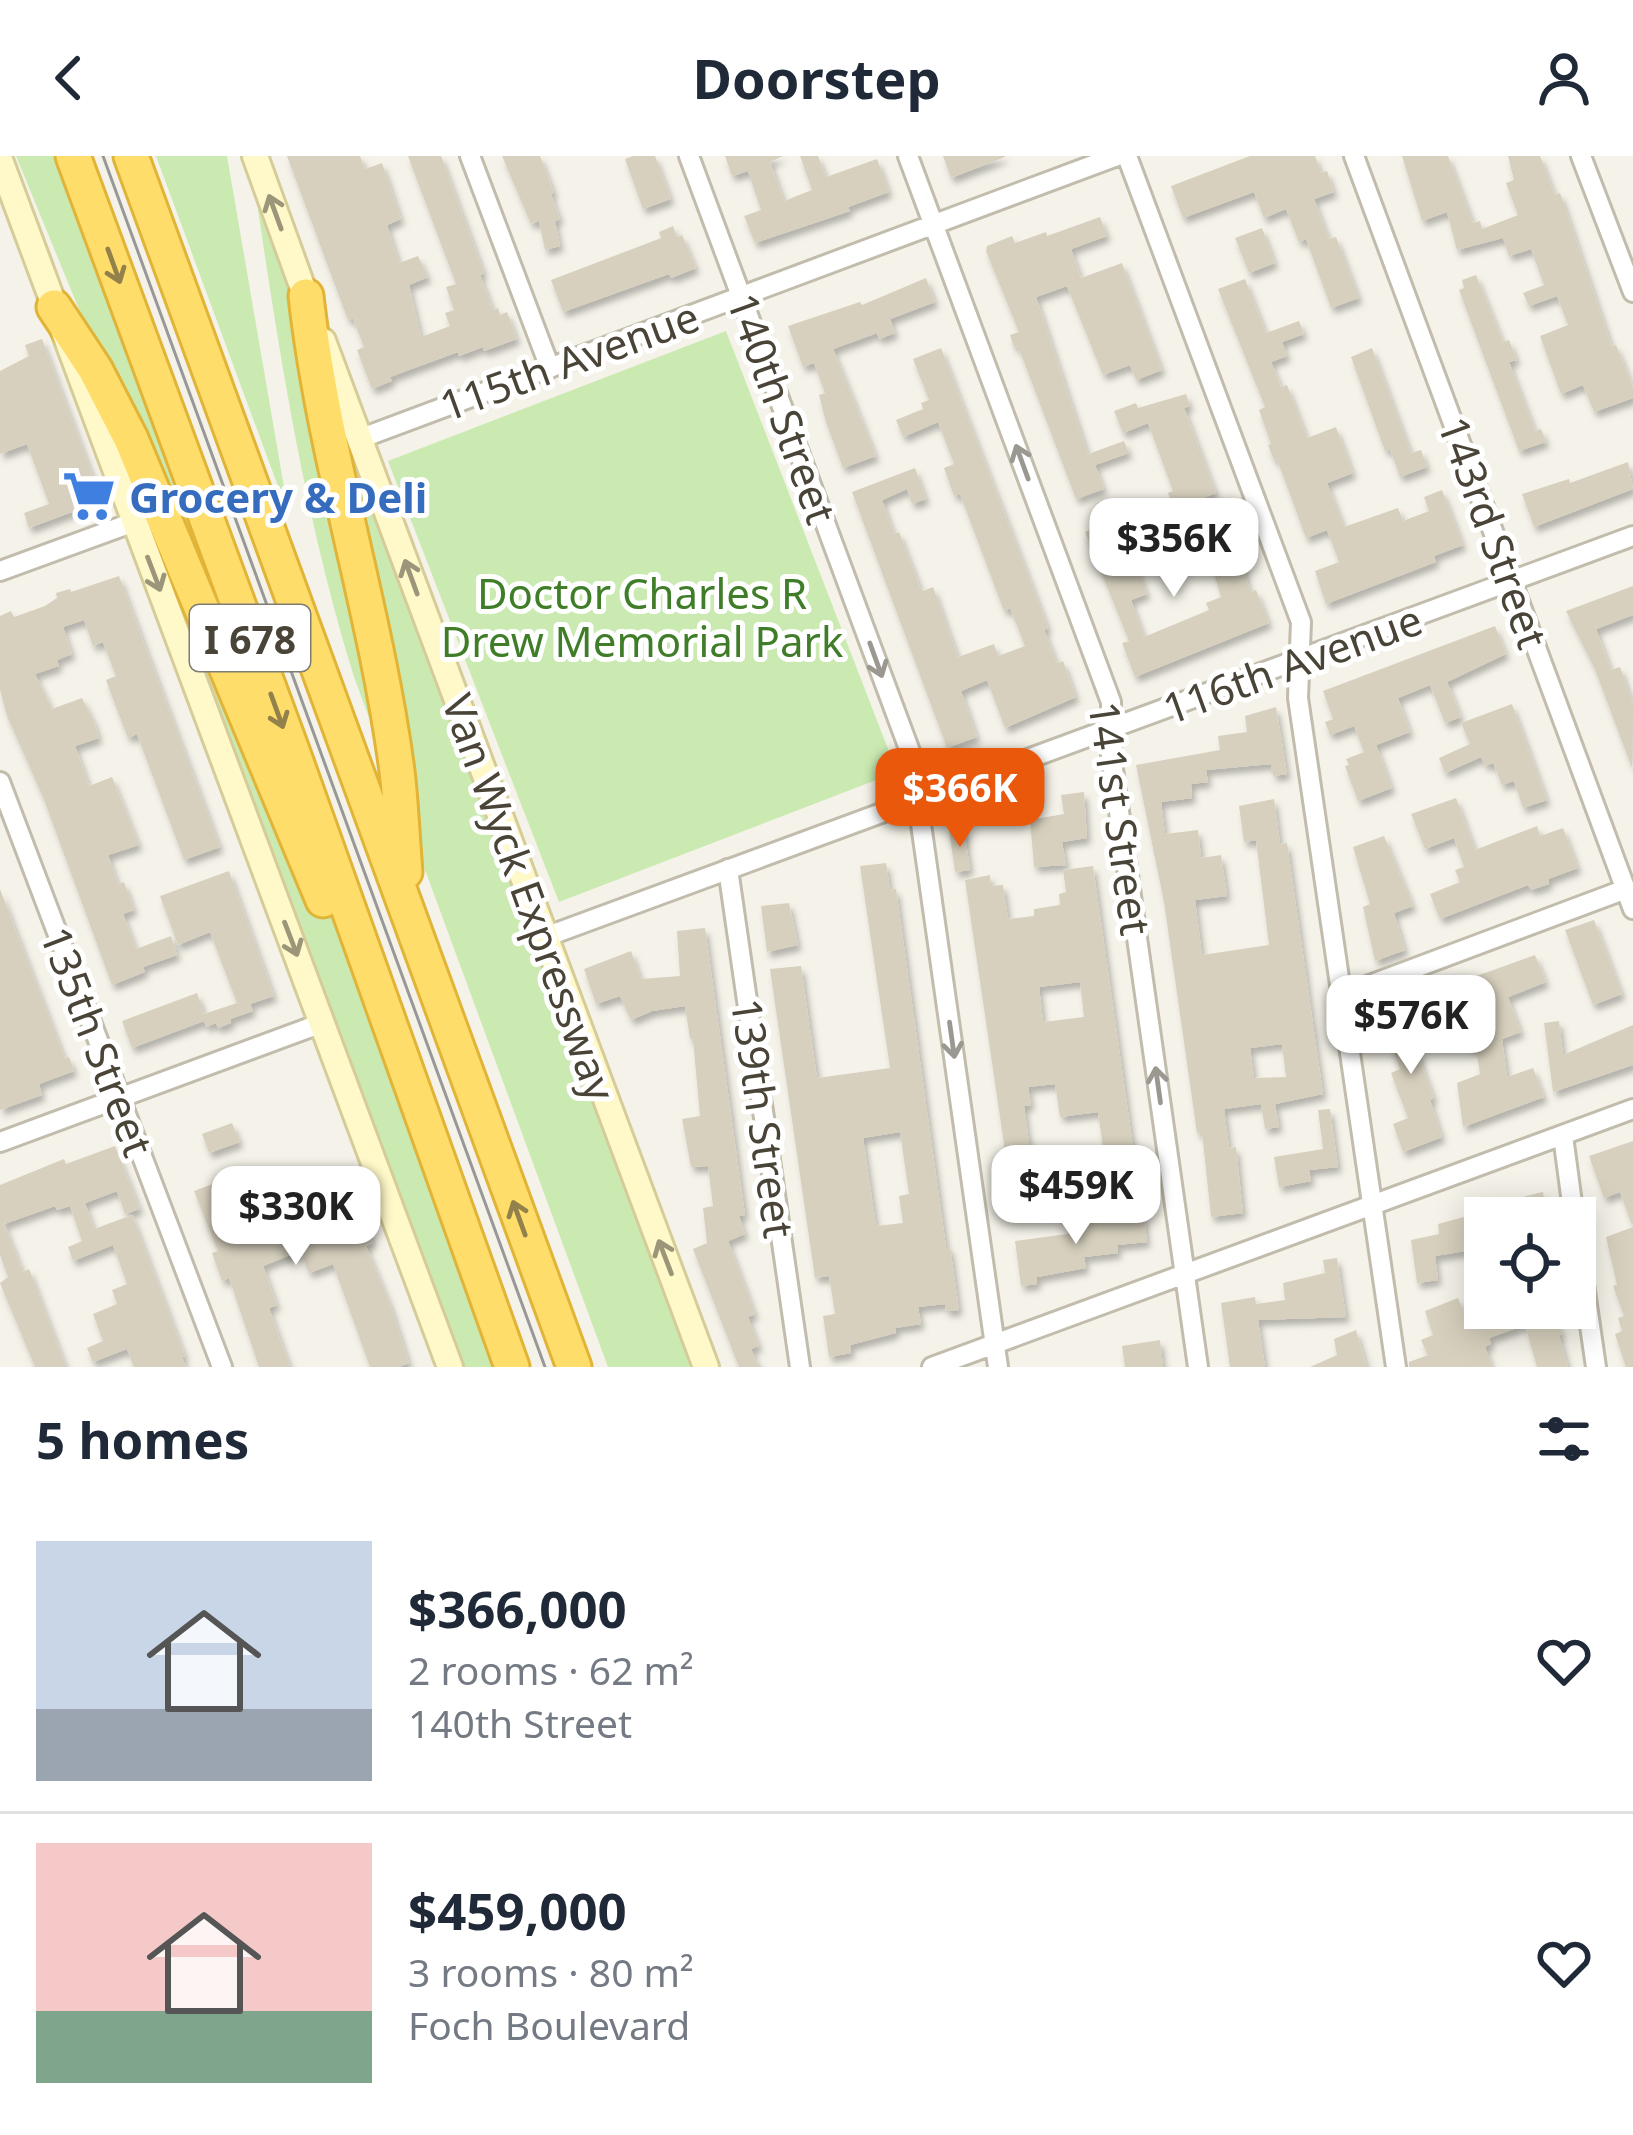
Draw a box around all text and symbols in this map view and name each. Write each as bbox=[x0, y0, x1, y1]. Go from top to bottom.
text: Doorstep bbox=[692, 41, 941, 115]
icon: back bbox=[36, 45, 102, 111]
icon: person bbox=[1531, 45, 1597, 111]
one-way arrow bbox=[263, 194, 284, 231]
one-way arrow bbox=[104, 247, 126, 284]
street label: 140th Street bbox=[715, 285, 851, 531]
street label: 115th Avenue bbox=[432, 287, 706, 433]
street label: 143rd Street bbox=[1426, 408, 1562, 656]
one-way arrow bbox=[1010, 444, 1031, 481]
supermarket icon: Grocery & Deli bbox=[60, 467, 118, 525]
place label: Grocery & Deli bbox=[129, 468, 427, 525]
pin: $356K bbox=[1090, 498, 1258, 600]
text: $356K bbox=[1116, 510, 1232, 563]
one-way arrow bbox=[144, 554, 166, 591]
one-way arrow bbox=[399, 560, 420, 597]
park label: Doctor Charles R Drew Memorial Park bbox=[441, 564, 844, 669]
street label: 116th Avenue bbox=[1155, 590, 1429, 736]
road number: I 678 bbox=[190, 605, 310, 671]
one-way arrow bbox=[867, 640, 888, 677]
street label: Van Wyck Expressway bbox=[430, 686, 630, 1109]
one-way arrow bbox=[268, 691, 290, 728]
street label: 141st Street bbox=[1076, 697, 1166, 939]
pin: $366K bbox=[876, 748, 1044, 850]
text: $366K bbox=[902, 760, 1018, 813]
street label: 135th Street bbox=[28, 918, 168, 1164]
one-way arrow bbox=[281, 920, 303, 957]
pin: $576K bbox=[1327, 975, 1495, 1077]
text: $576K bbox=[1353, 987, 1469, 1040]
street label: 139th Street bbox=[719, 995, 809, 1241]
one-way arrow bbox=[941, 1020, 964, 1059]
one-way arrow bbox=[1146, 1066, 1169, 1105]
pin: $459K bbox=[992, 1145, 1160, 1247]
text: $459K bbox=[1018, 1157, 1134, 1210]
pin: $330K bbox=[212, 1166, 380, 1268]
text: $330K bbox=[238, 1178, 354, 1231]
map controls bbox=[1464, 1197, 1596, 1329]
button: locate bbox=[1464, 1197, 1596, 1329]
one-way arrow bbox=[507, 1200, 528, 1237]
one-way arrow bbox=[653, 1240, 674, 1277]
text: 5 homes bbox=[36, 1404, 249, 1474]
icon: filters bbox=[1531, 1406, 1597, 1472]
text: $366,000 bbox=[408, 1573, 627, 1643]
icon: home bbox=[132, 1589, 276, 1733]
icon: heart bbox=[1531, 1628, 1597, 1694]
text: 2 rooms · 62 m² bbox=[408, 1643, 694, 1696]
text: 140th Street bbox=[408, 1696, 632, 1749]
text: $459,000 bbox=[408, 1875, 627, 1945]
icon: home bbox=[132, 1891, 276, 2035]
icon: heart bbox=[1531, 1930, 1597, 1996]
text: 3 rooms · 80 m² bbox=[408, 1945, 694, 1998]
text: Foch Boulevard bbox=[408, 1998, 690, 2051]

